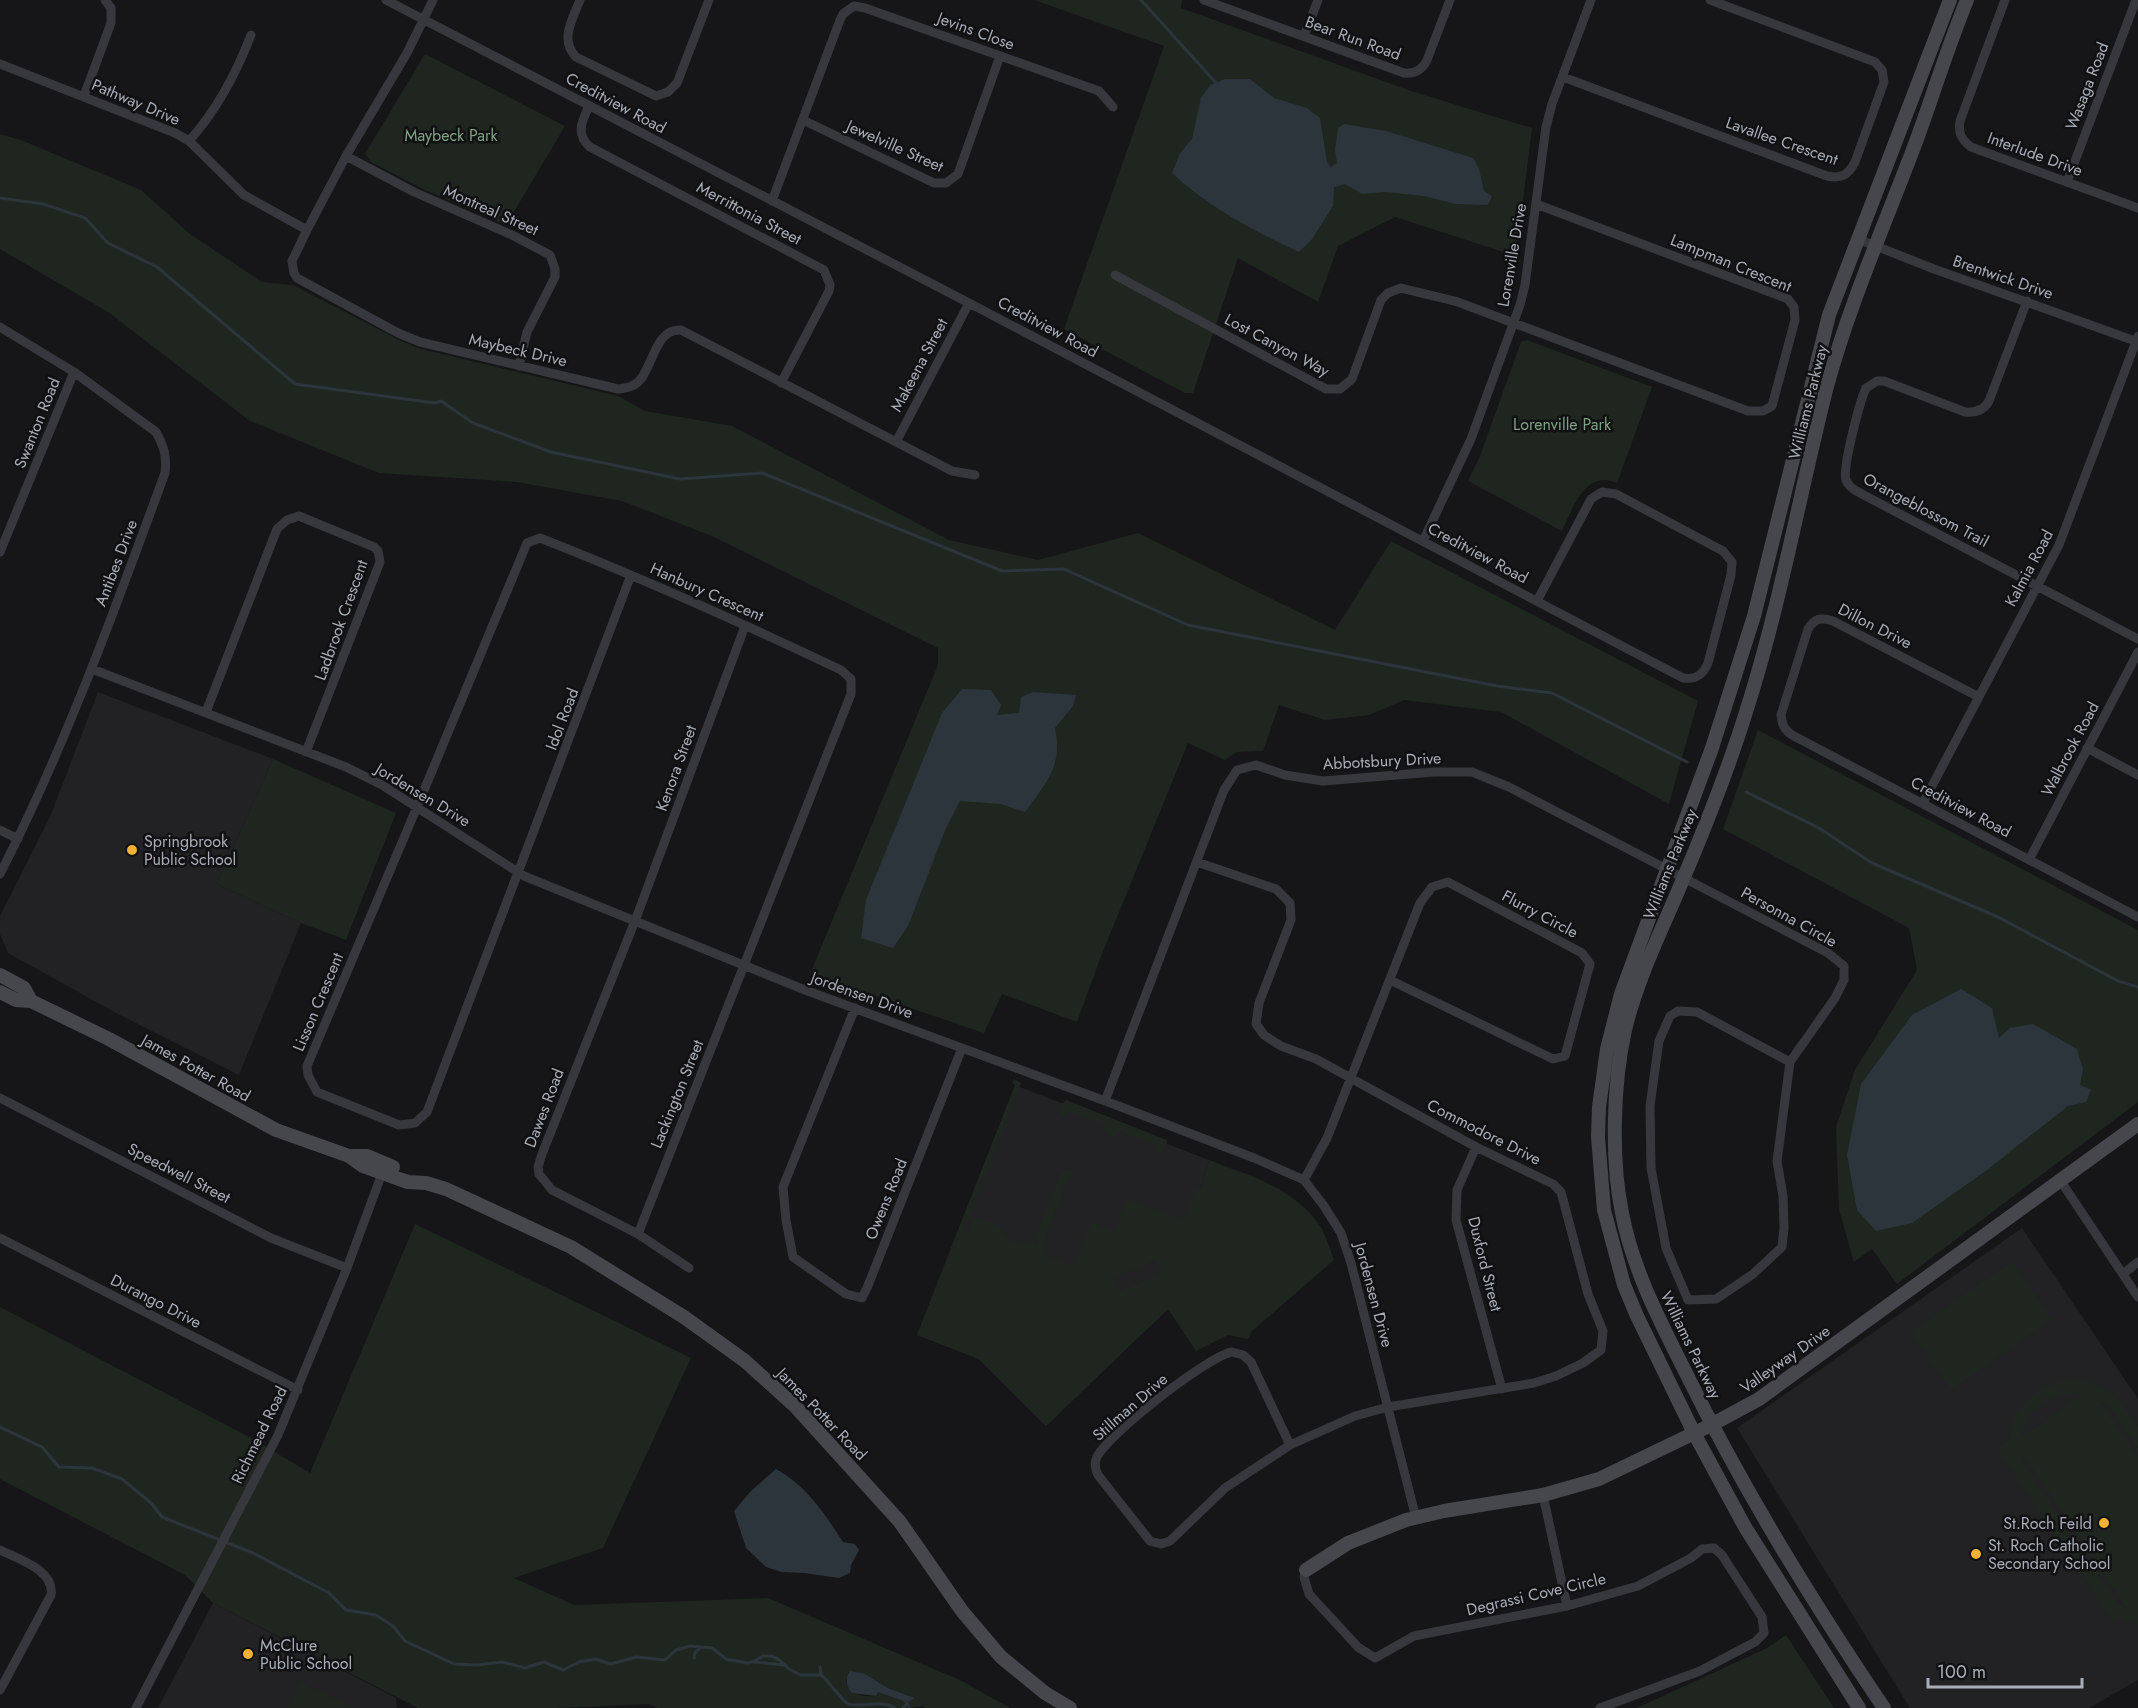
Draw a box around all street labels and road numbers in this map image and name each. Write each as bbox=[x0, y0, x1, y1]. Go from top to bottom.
street label: Jevins Close bbox=[932, 6, 1018, 56]
street label: Bear Run Road bbox=[1302, 10, 1404, 66]
street label: Wasaga Road bbox=[2060, 39, 2114, 133]
street label: Creditview Road bbox=[562, 67, 670, 139]
street label: Pathway Drive bbox=[88, 73, 184, 131]
street label: Lavallee Crescent bbox=[1723, 111, 1841, 171]
street label: Jewelville Street bbox=[841, 113, 947, 178]
street label: Interlude Drive bbox=[1984, 126, 2086, 182]
street label: Merrittonia Street bbox=[692, 176, 806, 250]
street label: Montreal Street bbox=[440, 179, 542, 241]
street label: Lorenville Drive bbox=[1492, 201, 1532, 309]
street label: Lampman Crescent bbox=[1667, 228, 1795, 298]
street label: Brentwick Drive bbox=[1950, 249, 2056, 305]
street label: Creditview Road bbox=[994, 291, 1102, 363]
street label: Lost Canyon Way bbox=[1221, 308, 1334, 383]
street label: Makeena Street bbox=[885, 314, 953, 416]
street label: Maybeck Drive bbox=[467, 328, 569, 372]
street label: Williams Parkway bbox=[1783, 341, 1834, 462]
street label: Swanton Road bbox=[8, 374, 66, 472]
street label: Orangeblossom Trail bbox=[1859, 467, 1993, 553]
street label: Antibes Drive bbox=[89, 516, 143, 610]
street label: Creditview Road bbox=[1424, 517, 1532, 589]
street label: Kalmia Road bbox=[1999, 525, 2059, 611]
street label: Ladbrook Crescent bbox=[309, 556, 374, 683]
street label: Hanbury Crescent bbox=[647, 557, 767, 627]
street label: Dillon Drive bbox=[1834, 598, 1916, 654]
street label: Idol Road bbox=[540, 685, 584, 753]
street label: Walbrook Road bbox=[2035, 698, 2105, 800]
street label: Kenora Street bbox=[650, 722, 702, 814]
street label: Abbotsbury Drive bbox=[1322, 746, 1442, 776]
street label: Jordensen Drive bbox=[369, 756, 475, 832]
street label: Creditview Road bbox=[1907, 771, 2015, 843]
street label: Williams Parkway bbox=[1637, 804, 1703, 923]
street label: Personna Circle bbox=[1737, 881, 1841, 953]
street label: Flurry Circle bbox=[1498, 884, 1582, 944]
street label: Lisson Crescent bbox=[287, 949, 349, 1055]
street label: Jordensen Drive bbox=[806, 965, 916, 1024]
street label: James Potter Road bbox=[136, 1028, 255, 1107]
street label: Lackington Street bbox=[645, 1036, 709, 1152]
street label: Dawes Road bbox=[518, 1065, 570, 1151]
street label: Commodore Drive bbox=[1423, 1093, 1545, 1171]
street label: Speedwell Street bbox=[124, 1137, 235, 1209]
street label: Owens Road bbox=[859, 1155, 913, 1243]
street label: Duxford Street bbox=[1462, 1214, 1508, 1314]
street label: Jordensen Drive bbox=[1348, 1238, 1399, 1350]
street label: Durango Drive bbox=[107, 1268, 205, 1334]
street label: Williams Parkway bbox=[1655, 1287, 1727, 1404]
street label: Valleyway Drive bbox=[1735, 1319, 1835, 1399]
street label: James Potter Road bbox=[770, 1361, 872, 1466]
street label: Stillman Drive bbox=[1087, 1368, 1173, 1446]
street label: Richmead Road bbox=[225, 1382, 293, 1488]
street label: Degrassi Cove Circle bbox=[1464, 1567, 1608, 1621]

